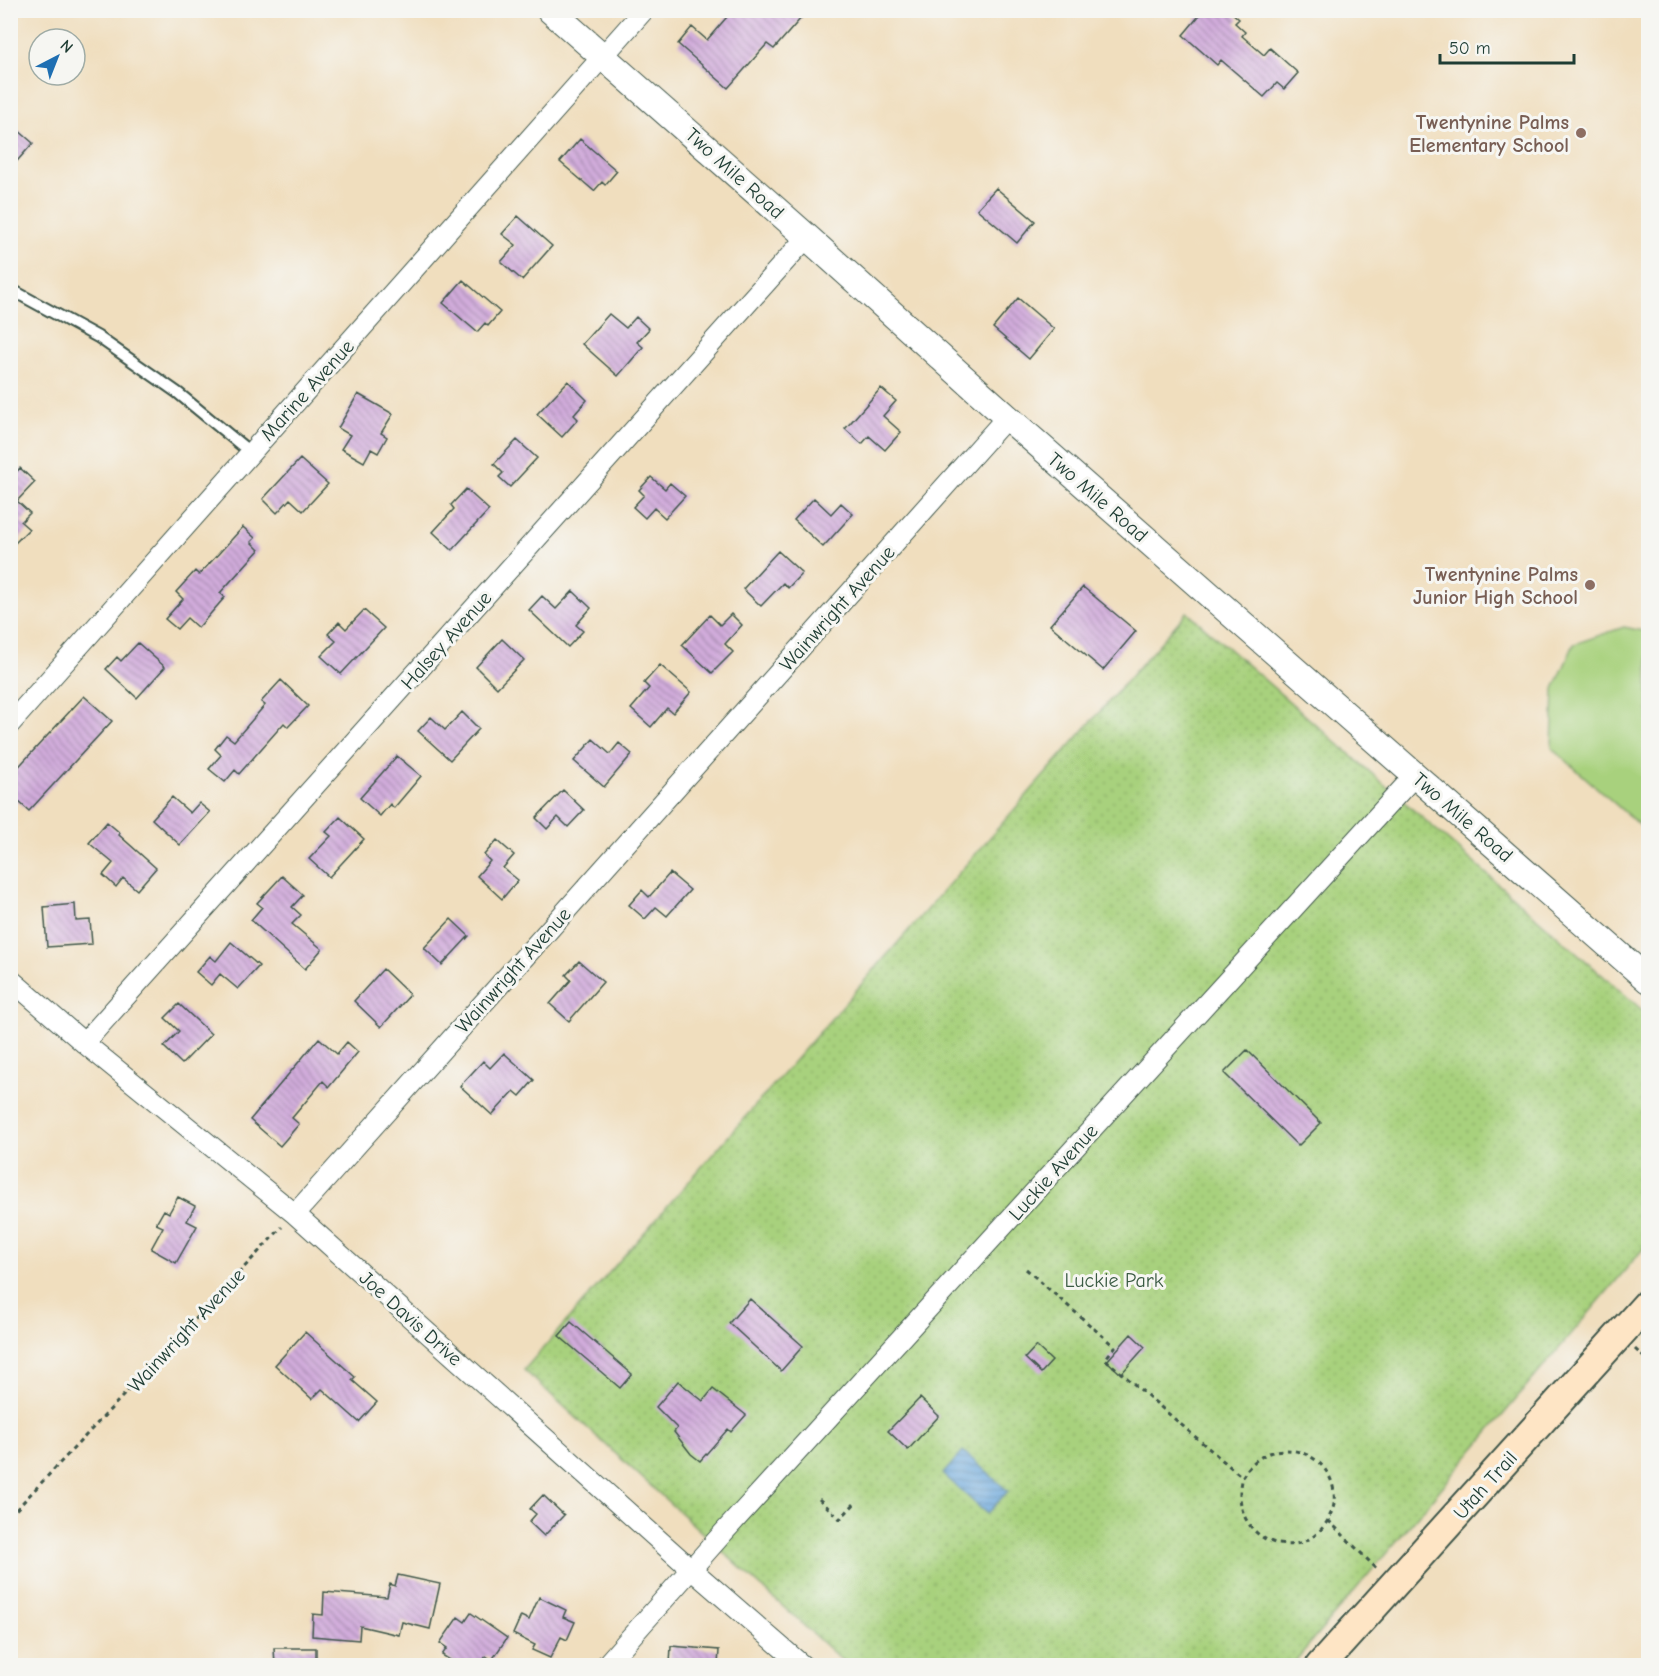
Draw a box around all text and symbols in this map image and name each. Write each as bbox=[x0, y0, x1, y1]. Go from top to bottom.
north arrow bbox=[27, 27, 87, 87]
scale bar bbox=[1440, 27, 1574, 65]
text: N bbox=[56, 36, 76, 57]
text: 50 m bbox=[1449, 38, 1491, 59]
place label: Twentynine Palms Elementary School bbox=[1409, 111, 1569, 157]
street label: Two Mile Road bbox=[681, 123, 789, 224]
marker: Twentynine Palms Elementary School bbox=[1574, 126, 1588, 140]
street label: Marine Avenue bbox=[256, 335, 359, 446]
street label: Two Mile Road bbox=[1043, 448, 1152, 547]
street label: Wainwright Avenue bbox=[775, 541, 900, 676]
place label: Twentynine Palms Junior High School bbox=[1413, 563, 1578, 609]
marker: Twentynine Palms Junior High School bbox=[1583, 578, 1597, 592]
street label: Halsey Avenue bbox=[396, 587, 496, 694]
street label: Two Mile Road bbox=[1408, 768, 1517, 867]
street label: Wainwright Avenue bbox=[451, 903, 576, 1038]
street label: Luckie Avenue bbox=[1004, 1120, 1103, 1225]
street label: Wainwright Avenue bbox=[123, 1264, 250, 1397]
street label: Joe Davis Drive bbox=[355, 1266, 467, 1371]
park label: Luckie Park bbox=[1065, 1269, 1164, 1292]
street label: Utah Trail bbox=[1449, 1446, 1522, 1524]

